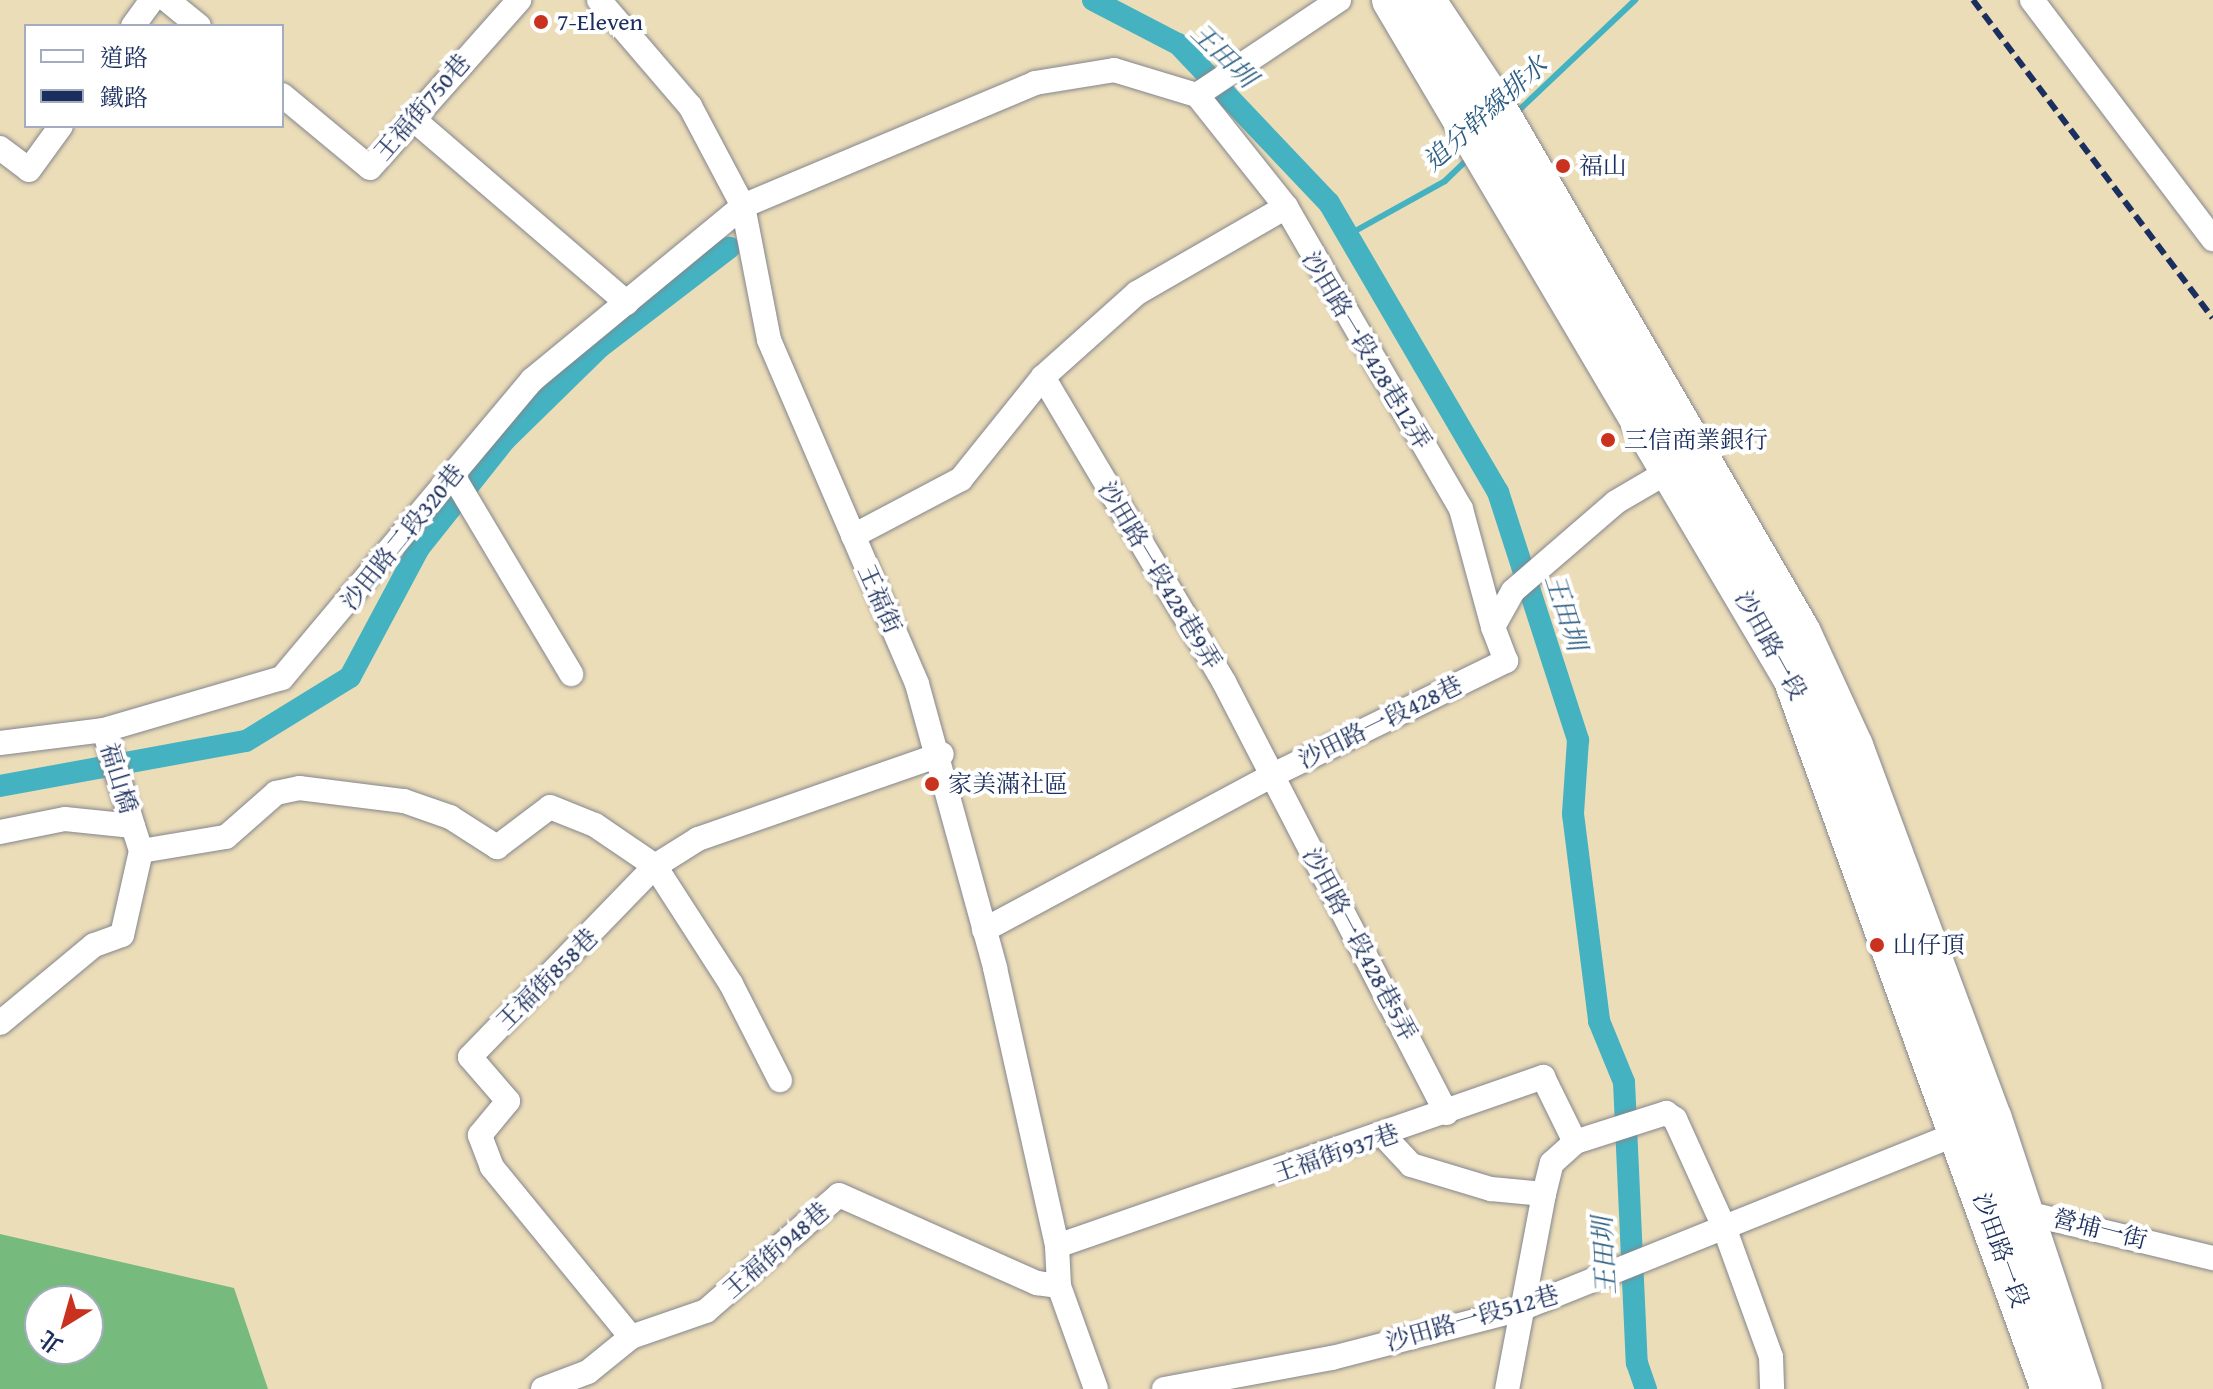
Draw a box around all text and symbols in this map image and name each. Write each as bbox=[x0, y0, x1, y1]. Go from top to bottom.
place label: 7-Eleven bbox=[557, 8, 643, 36]
marker: 7-Eleven bbox=[532, 13, 550, 31]
water label: 王田圳 bbox=[1185, 17, 1263, 93]
legend bbox=[24, 24, 284, 128]
text: 道路 bbox=[100, 40, 148, 75]
street label: 王福街750巷 bbox=[368, 48, 476, 166]
water label: 追分幹線排水 bbox=[1417, 49, 1553, 177]
text: 鐵路 bbox=[100, 80, 148, 115]
place label: 福山 bbox=[1579, 152, 1627, 180]
marker: 福山 bbox=[1554, 157, 1572, 175]
street label: 沙田路一段428巷12弄 bbox=[1297, 246, 1437, 454]
place label: 三信商業銀行 bbox=[1624, 426, 1768, 454]
marker: 三信商業銀行 bbox=[1599, 431, 1617, 449]
street label: 沙田路二段320巷 bbox=[335, 459, 469, 615]
street label: 沙田路一段428巷9弄 bbox=[1092, 476, 1228, 674]
street label: 王福街 bbox=[852, 560, 908, 638]
water label: 王田圳 bbox=[1539, 570, 1593, 654]
street label: 沙田路一段 bbox=[1729, 586, 1813, 704]
street label: 沙田路一段428巷 bbox=[1293, 670, 1467, 774]
street label: 福山橋 bbox=[95, 739, 143, 817]
place label: 家美滿社區 bbox=[948, 770, 1068, 798]
marker: 家美滿社區 bbox=[923, 775, 941, 793]
street label: 沙田路一段428巷5弄 bbox=[1297, 843, 1423, 1045]
street label: 王福街858巷 bbox=[491, 923, 603, 1035]
place label: 山仔頂 bbox=[1893, 931, 1965, 959]
marker: 山仔頂 bbox=[1868, 936, 1886, 954]
street label: 王福街937巷 bbox=[1270, 1118, 1402, 1188]
street label: 沙田路一段 bbox=[1967, 1189, 2035, 1311]
street label: 王福街948巷 bbox=[717, 1196, 835, 1304]
street label: 營埔一街 bbox=[2050, 1203, 2150, 1255]
water label: 王田圳 bbox=[1586, 1216, 1622, 1296]
street label: 沙田路一段512巷 bbox=[1382, 1280, 1562, 1356]
north arrow bbox=[24, 1285, 104, 1365]
text: 北 bbox=[32, 1323, 69, 1362]

